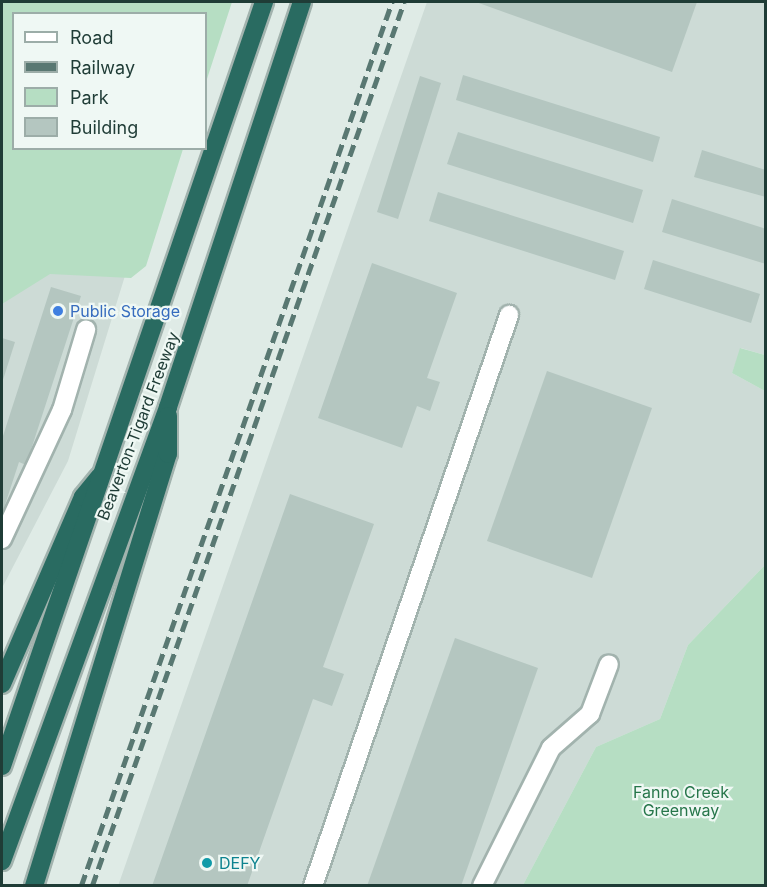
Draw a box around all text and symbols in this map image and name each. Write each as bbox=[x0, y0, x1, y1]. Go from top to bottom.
legend bbox=[12, 12, 207, 150]
text: Road bbox=[70, 27, 113, 48]
text: Railway bbox=[70, 57, 135, 78]
text: Park bbox=[70, 87, 109, 108]
text: Building bbox=[70, 117, 138, 138]
place label: Public Storage bbox=[70, 301, 180, 321]
marker: Public Storage bbox=[51, 304, 65, 318]
street label: Beaverton-Tigard Freeway bbox=[93, 329, 183, 523]
park label: Fanno Creek Greenway bbox=[633, 782, 729, 820]
place label: DEFY bbox=[219, 853, 260, 873]
marker: DEFY bbox=[200, 856, 214, 870]

